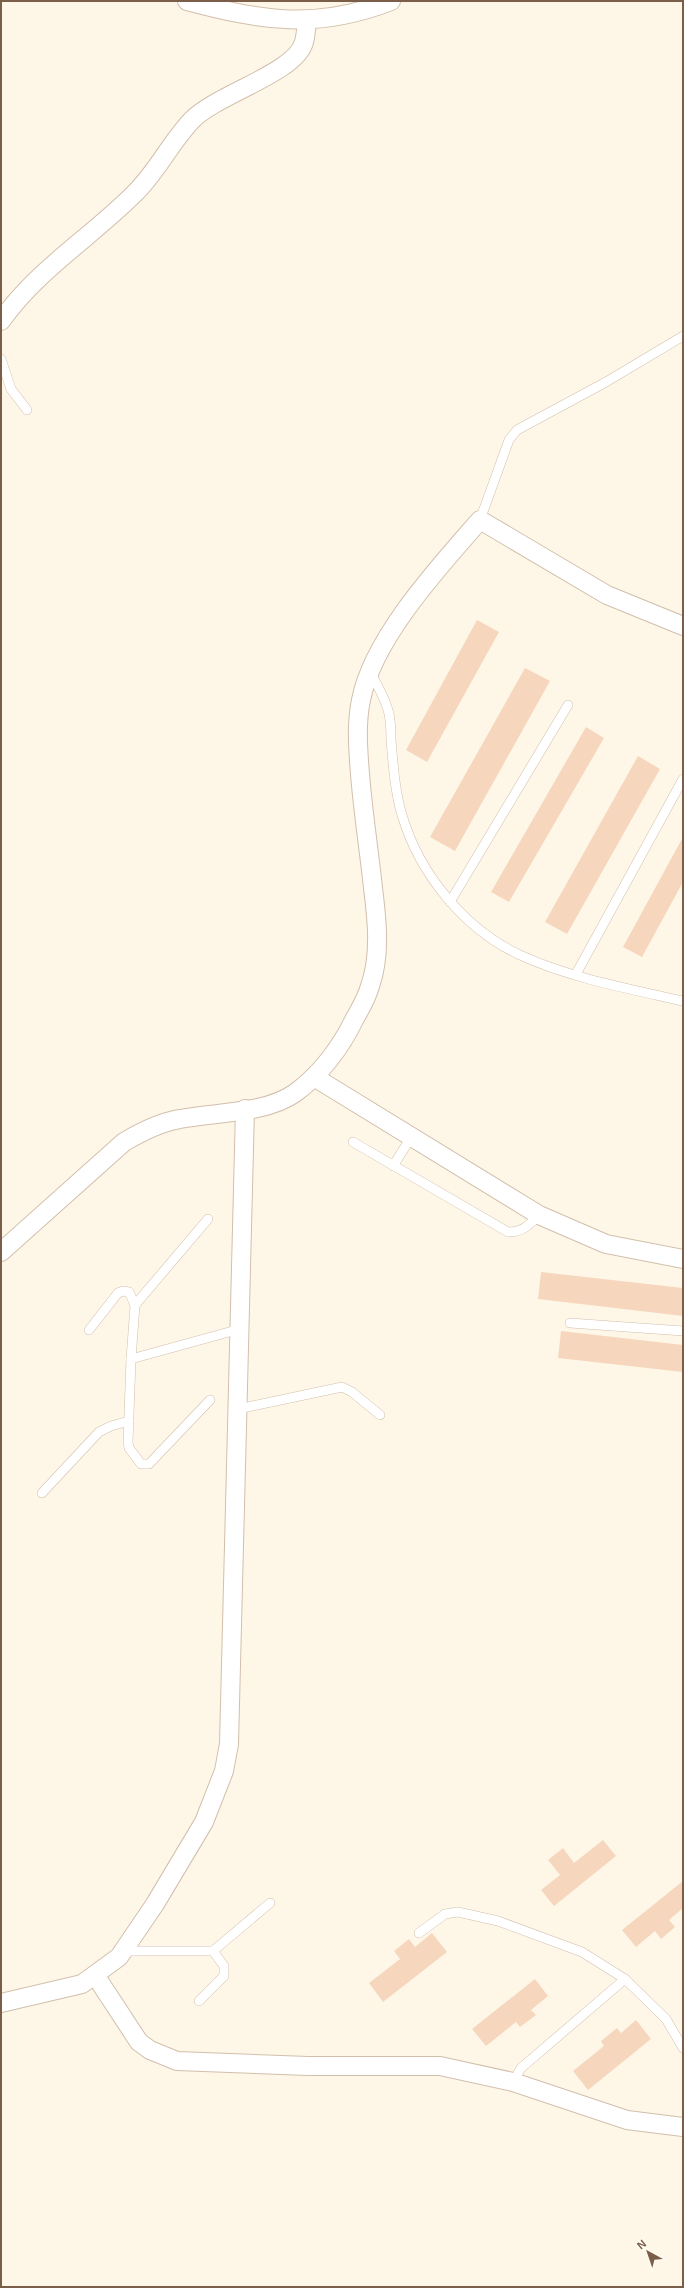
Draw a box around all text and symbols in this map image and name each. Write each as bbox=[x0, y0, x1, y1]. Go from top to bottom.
north arrow bbox=[628, 2232, 668, 2272]
text: N bbox=[635, 2237, 649, 2251]

